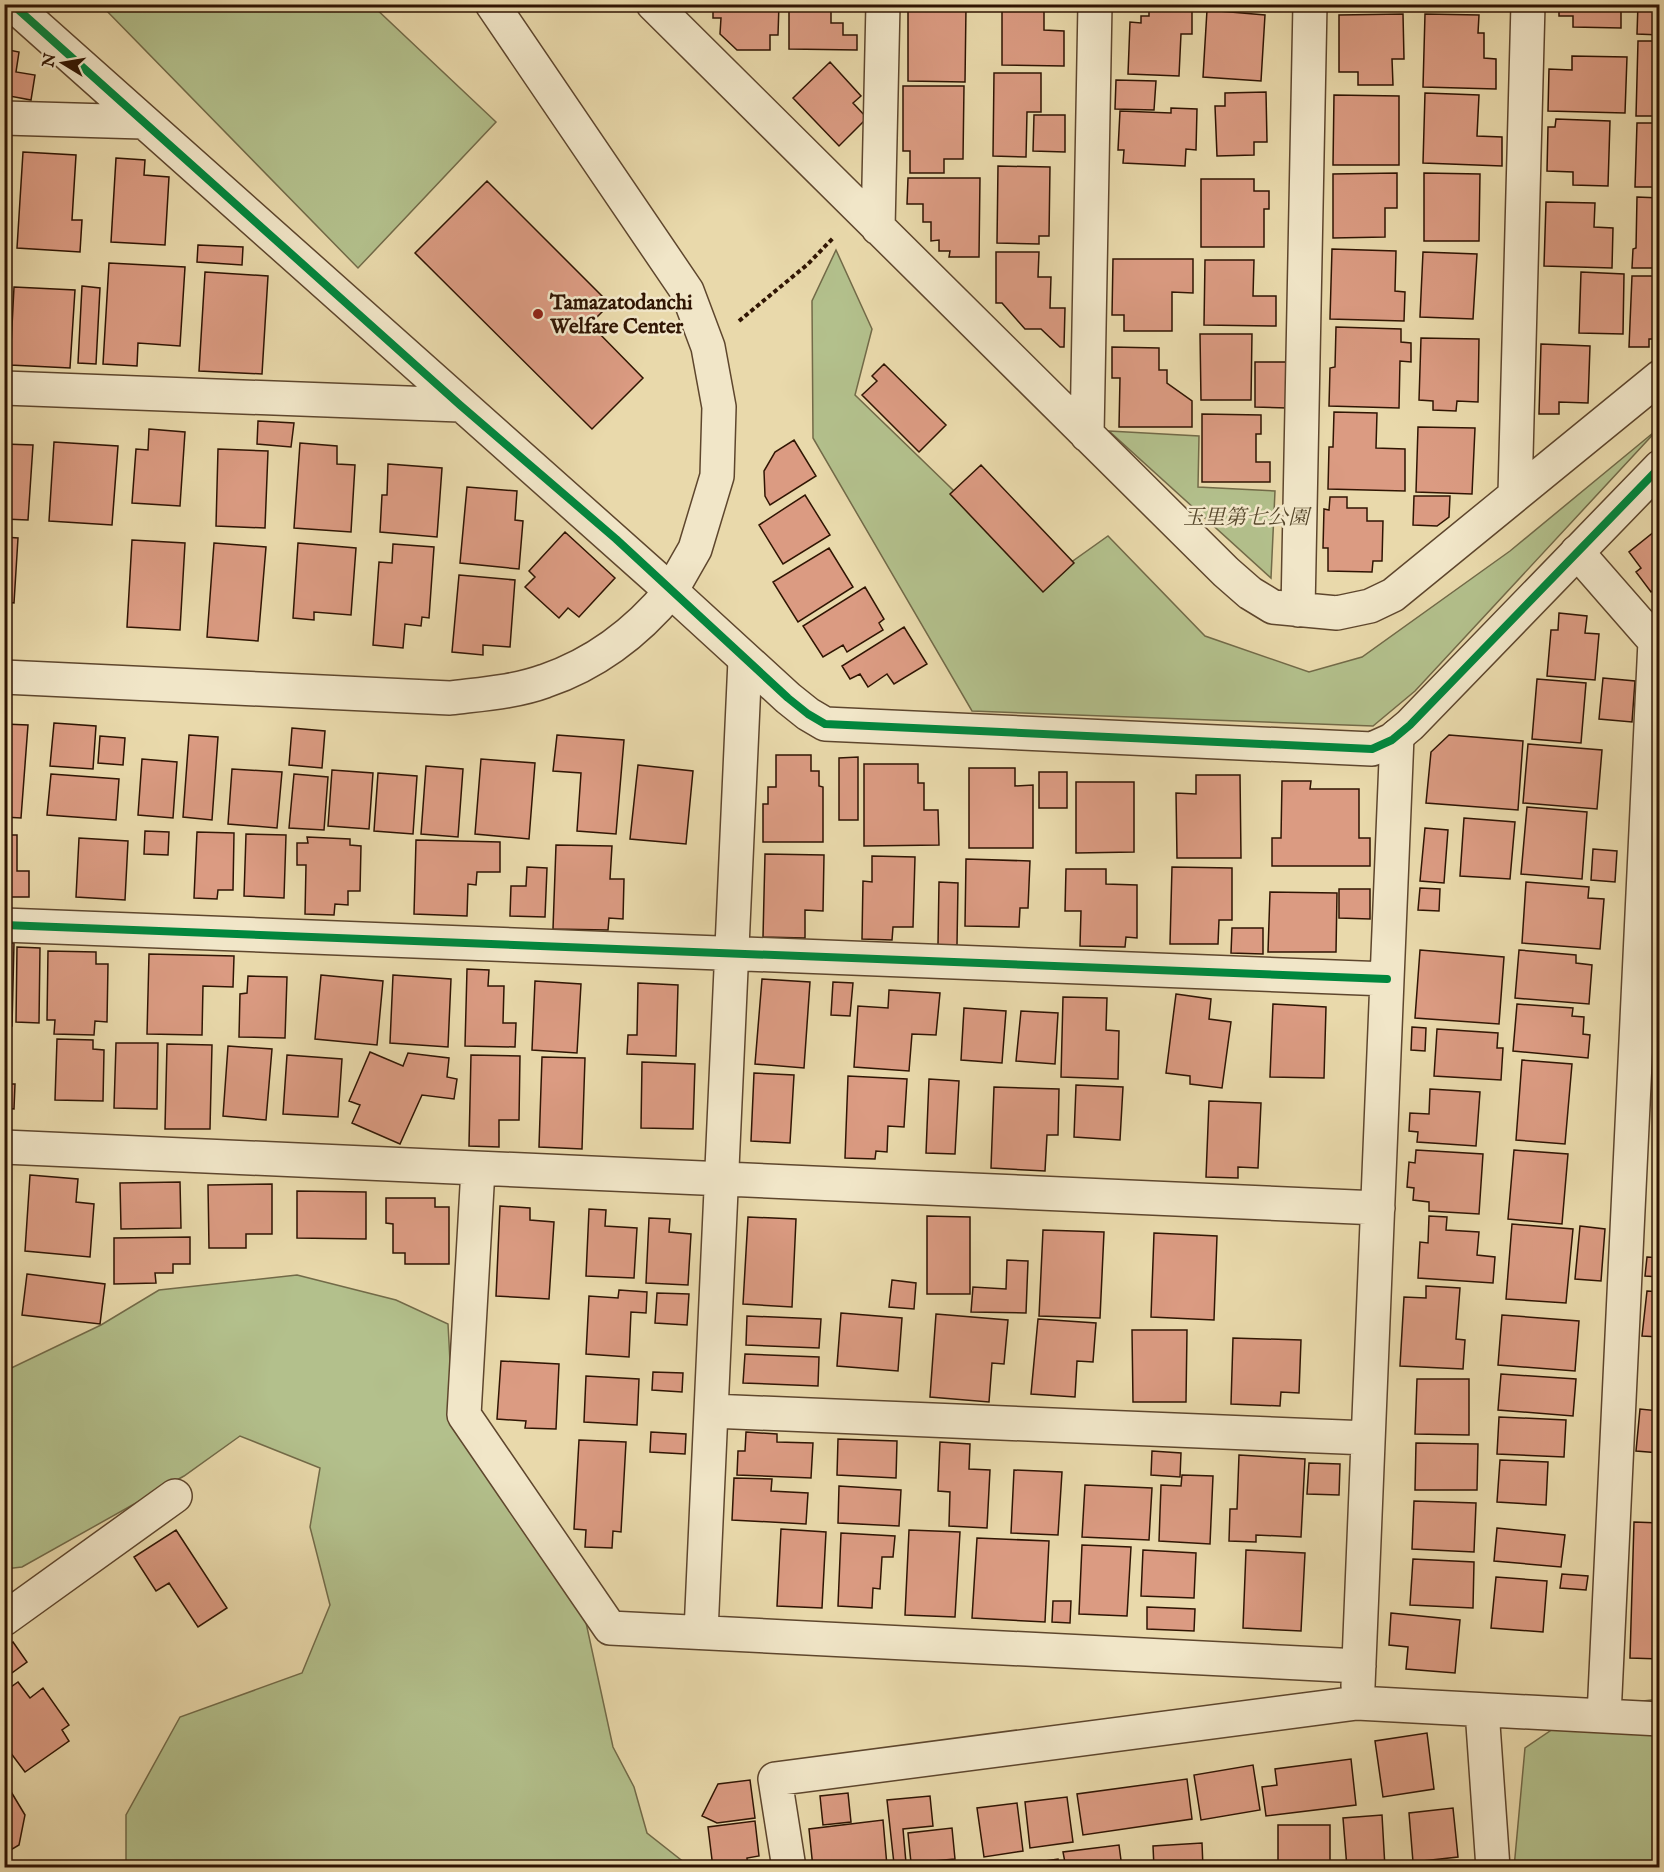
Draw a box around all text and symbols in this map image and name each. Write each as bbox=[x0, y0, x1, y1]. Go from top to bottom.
north arrow bbox=[33, 33, 93, 93]
text: N bbox=[39, 52, 61, 70]
place label: Tamazatodanchi Welfare Center bbox=[549, 290, 693, 341]
marker: Tamazatodanchi Welfare Center bbox=[531, 307, 545, 321]
park label: 玉里第七公園 bbox=[1183, 505, 1312, 532]

